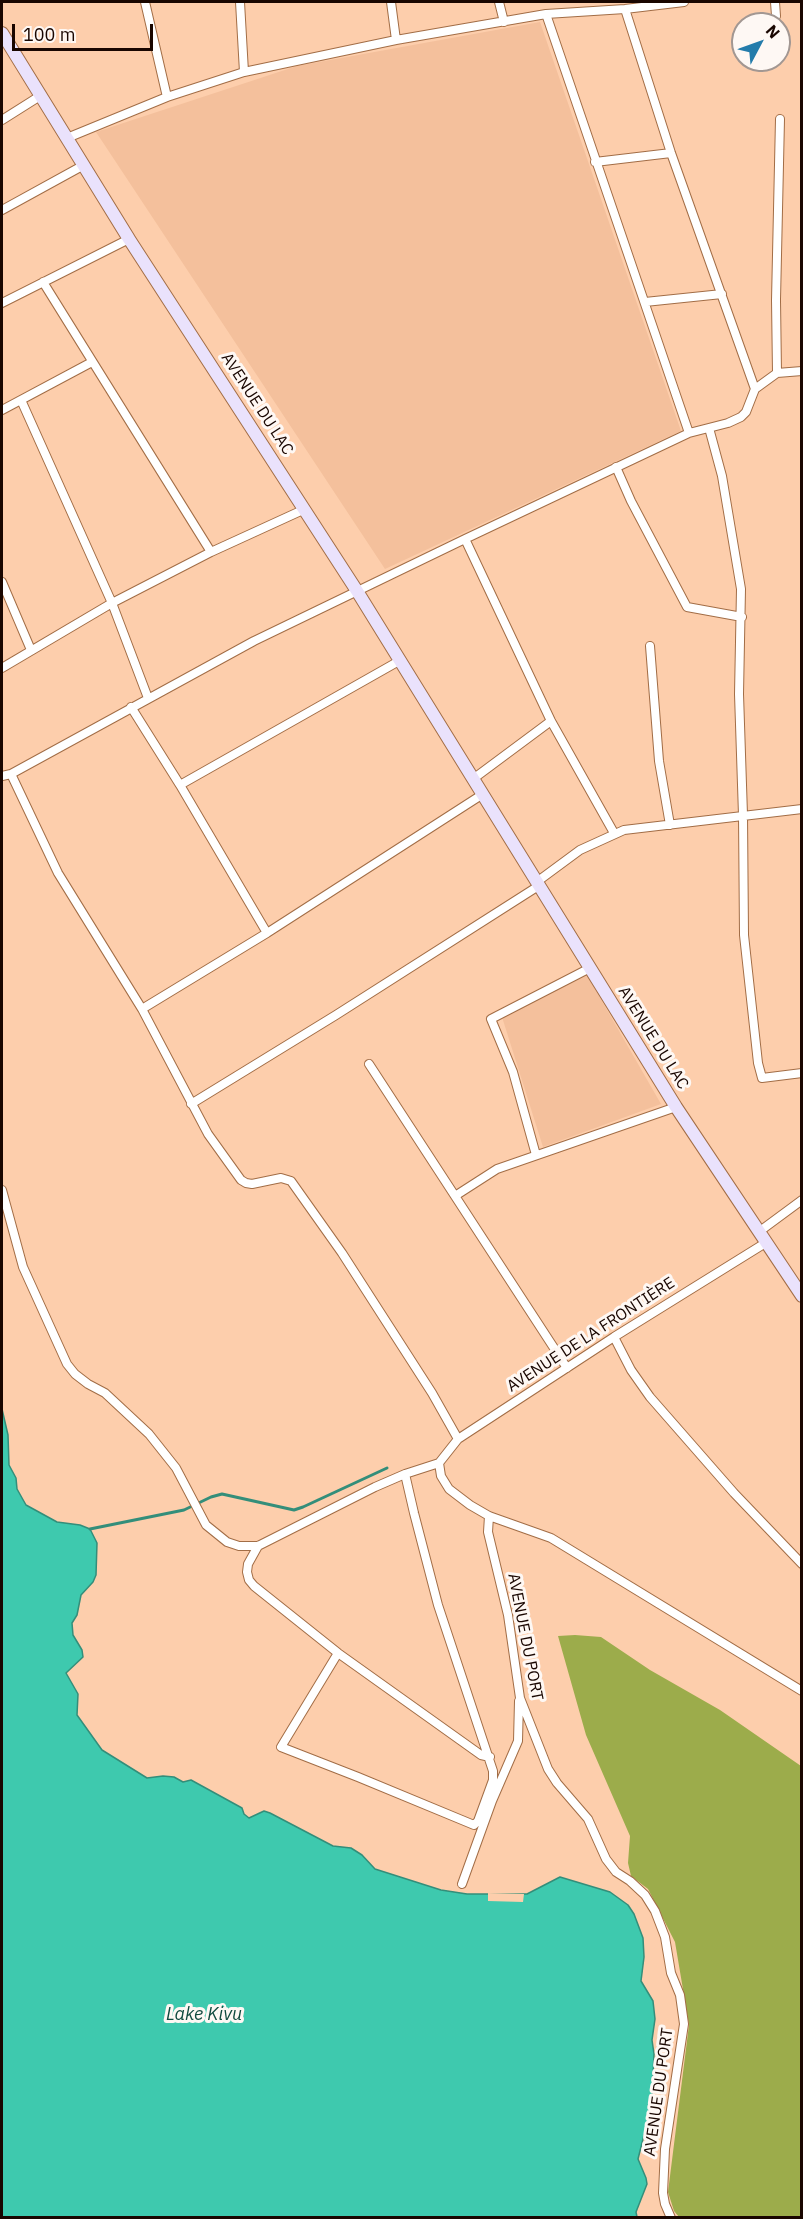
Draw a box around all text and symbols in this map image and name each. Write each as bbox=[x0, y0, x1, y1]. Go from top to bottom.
scale bar bbox=[15, 12, 156, 50]
north arrow bbox=[731, 12, 791, 72]
text: N bbox=[762, 21, 784, 42]
text: 100 m bbox=[23, 23, 75, 46]
street label: AVENUE DU LAC bbox=[217, 349, 297, 459]
street label: AVENUE DU LAC bbox=[614, 983, 692, 1093]
street label: AVENUE DE LA FRONTIÈRE bbox=[504, 1274, 678, 1396]
street label: AVENUE DU PORT bbox=[503, 1572, 547, 1702]
water label: Lake Kivu bbox=[166, 2004, 242, 2026]
street label: AVENUE DU PORT bbox=[640, 2027, 678, 2157]

